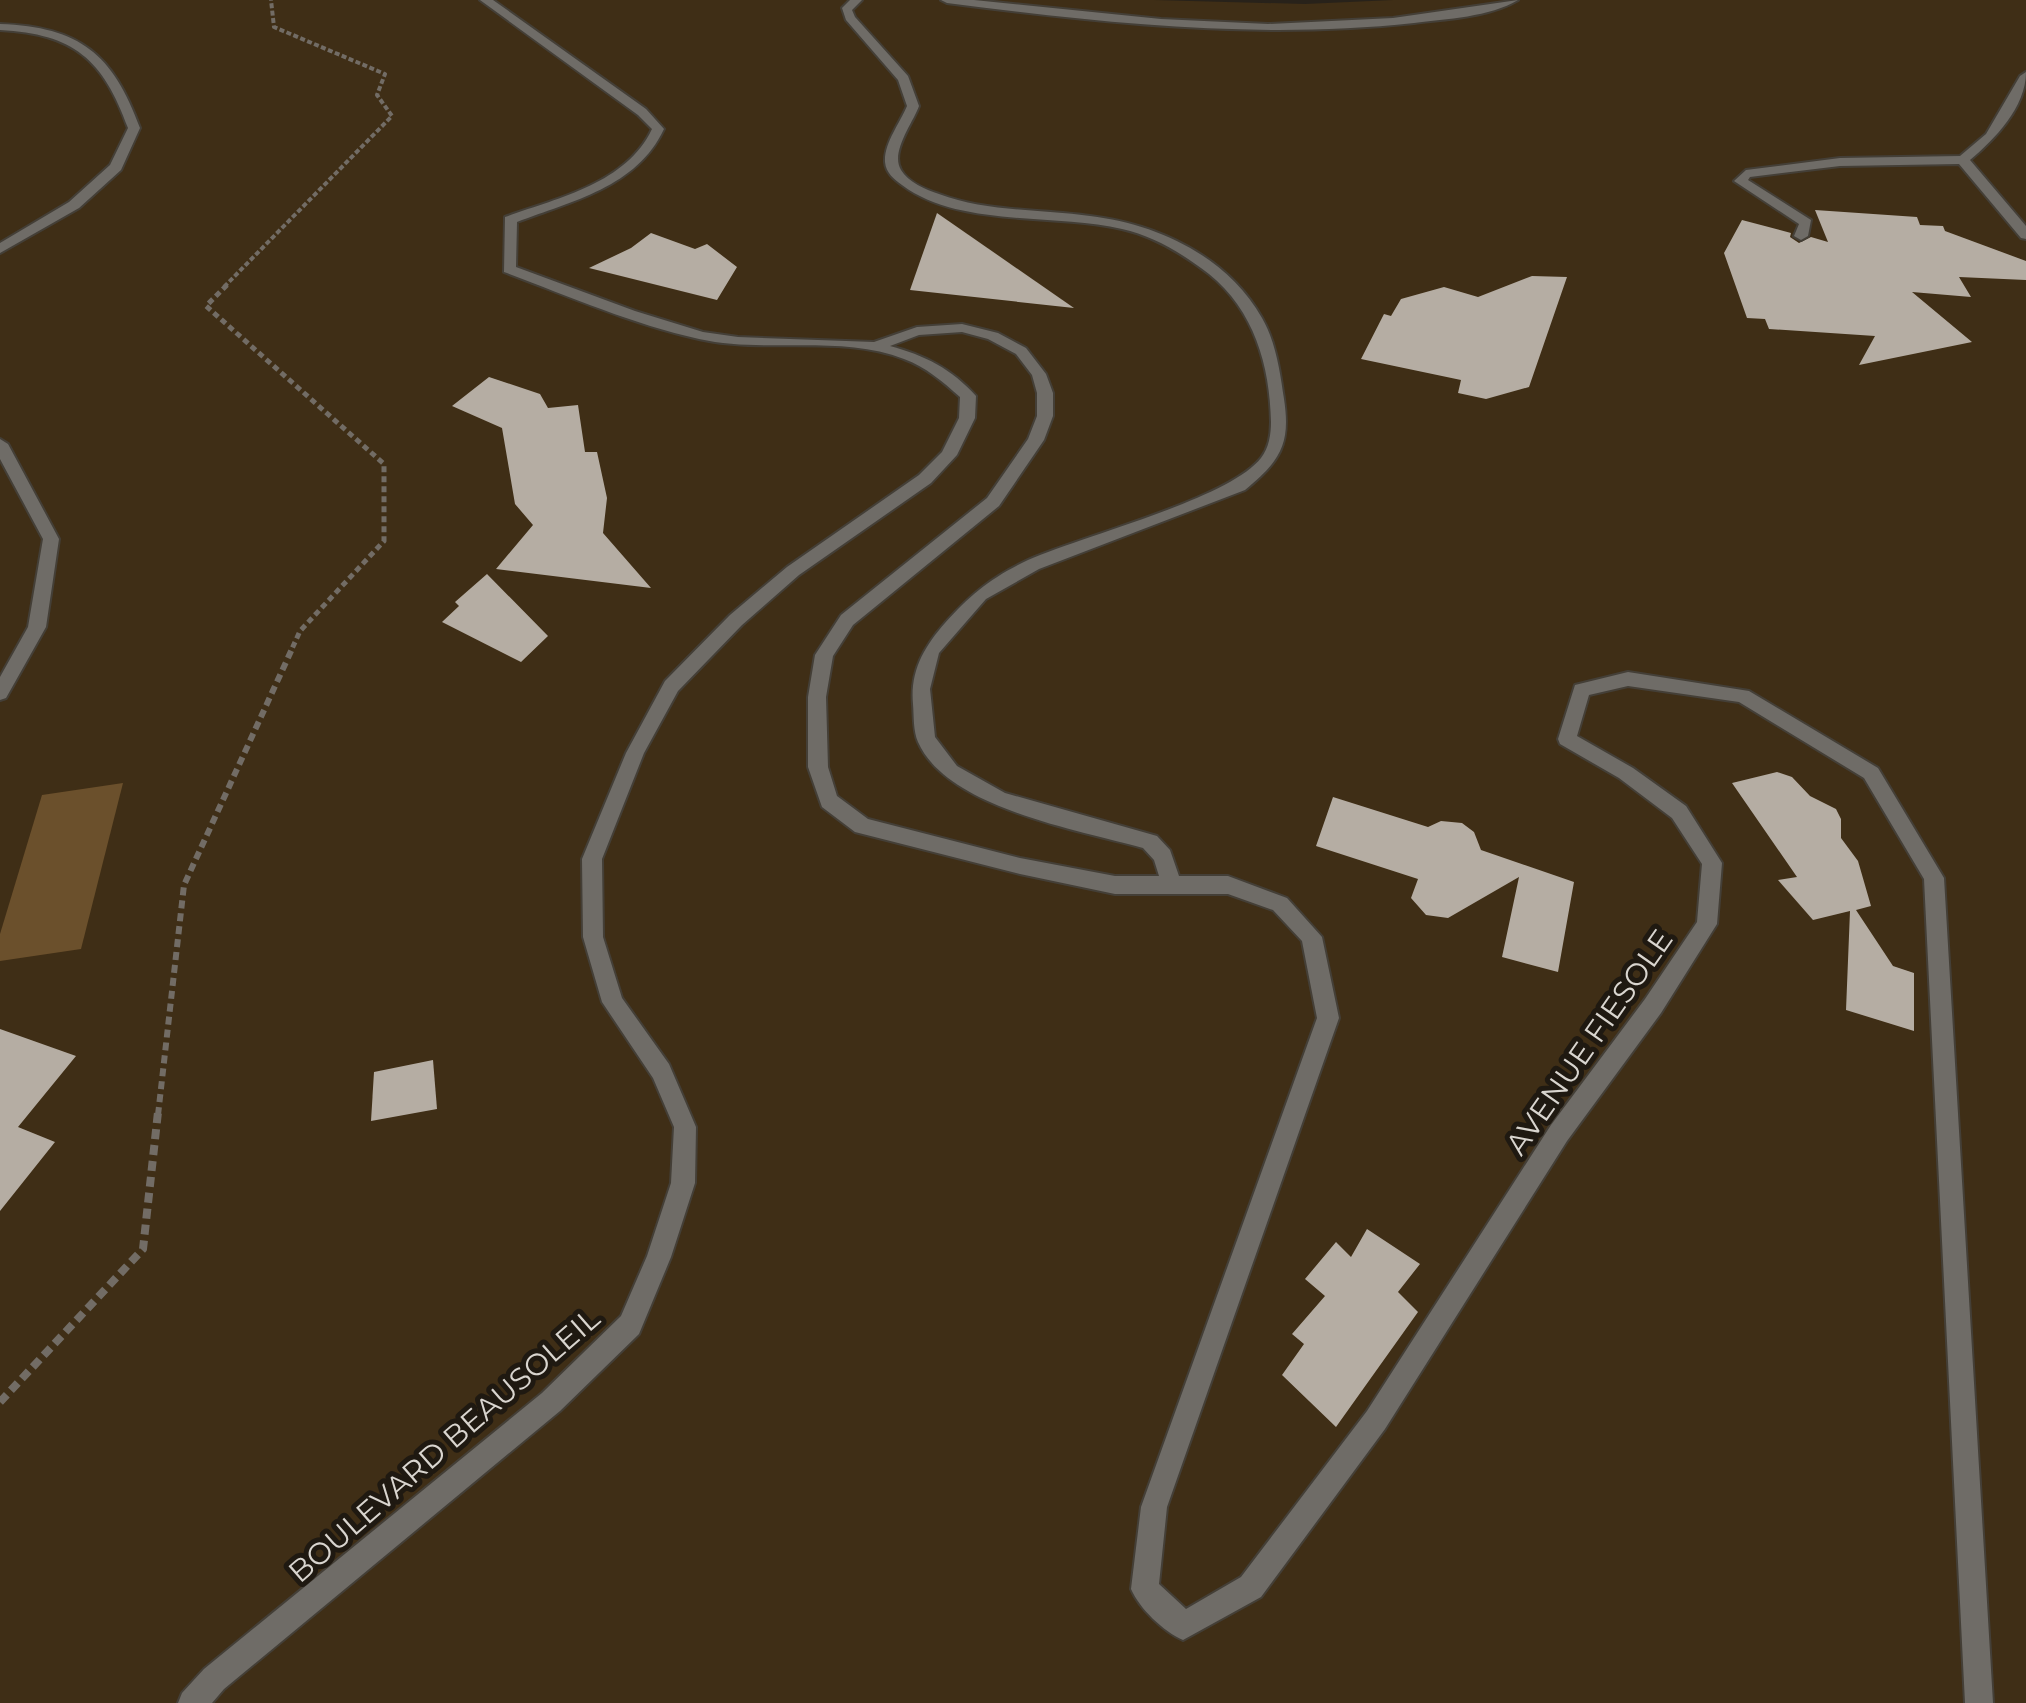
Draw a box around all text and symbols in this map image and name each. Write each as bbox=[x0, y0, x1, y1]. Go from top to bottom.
street label: AVENUE FIESOLE bbox=[1497, 922, 1681, 1162]
street label: BOULEVARD BEAUSOLEIL bbox=[281, 1300, 607, 1590]

